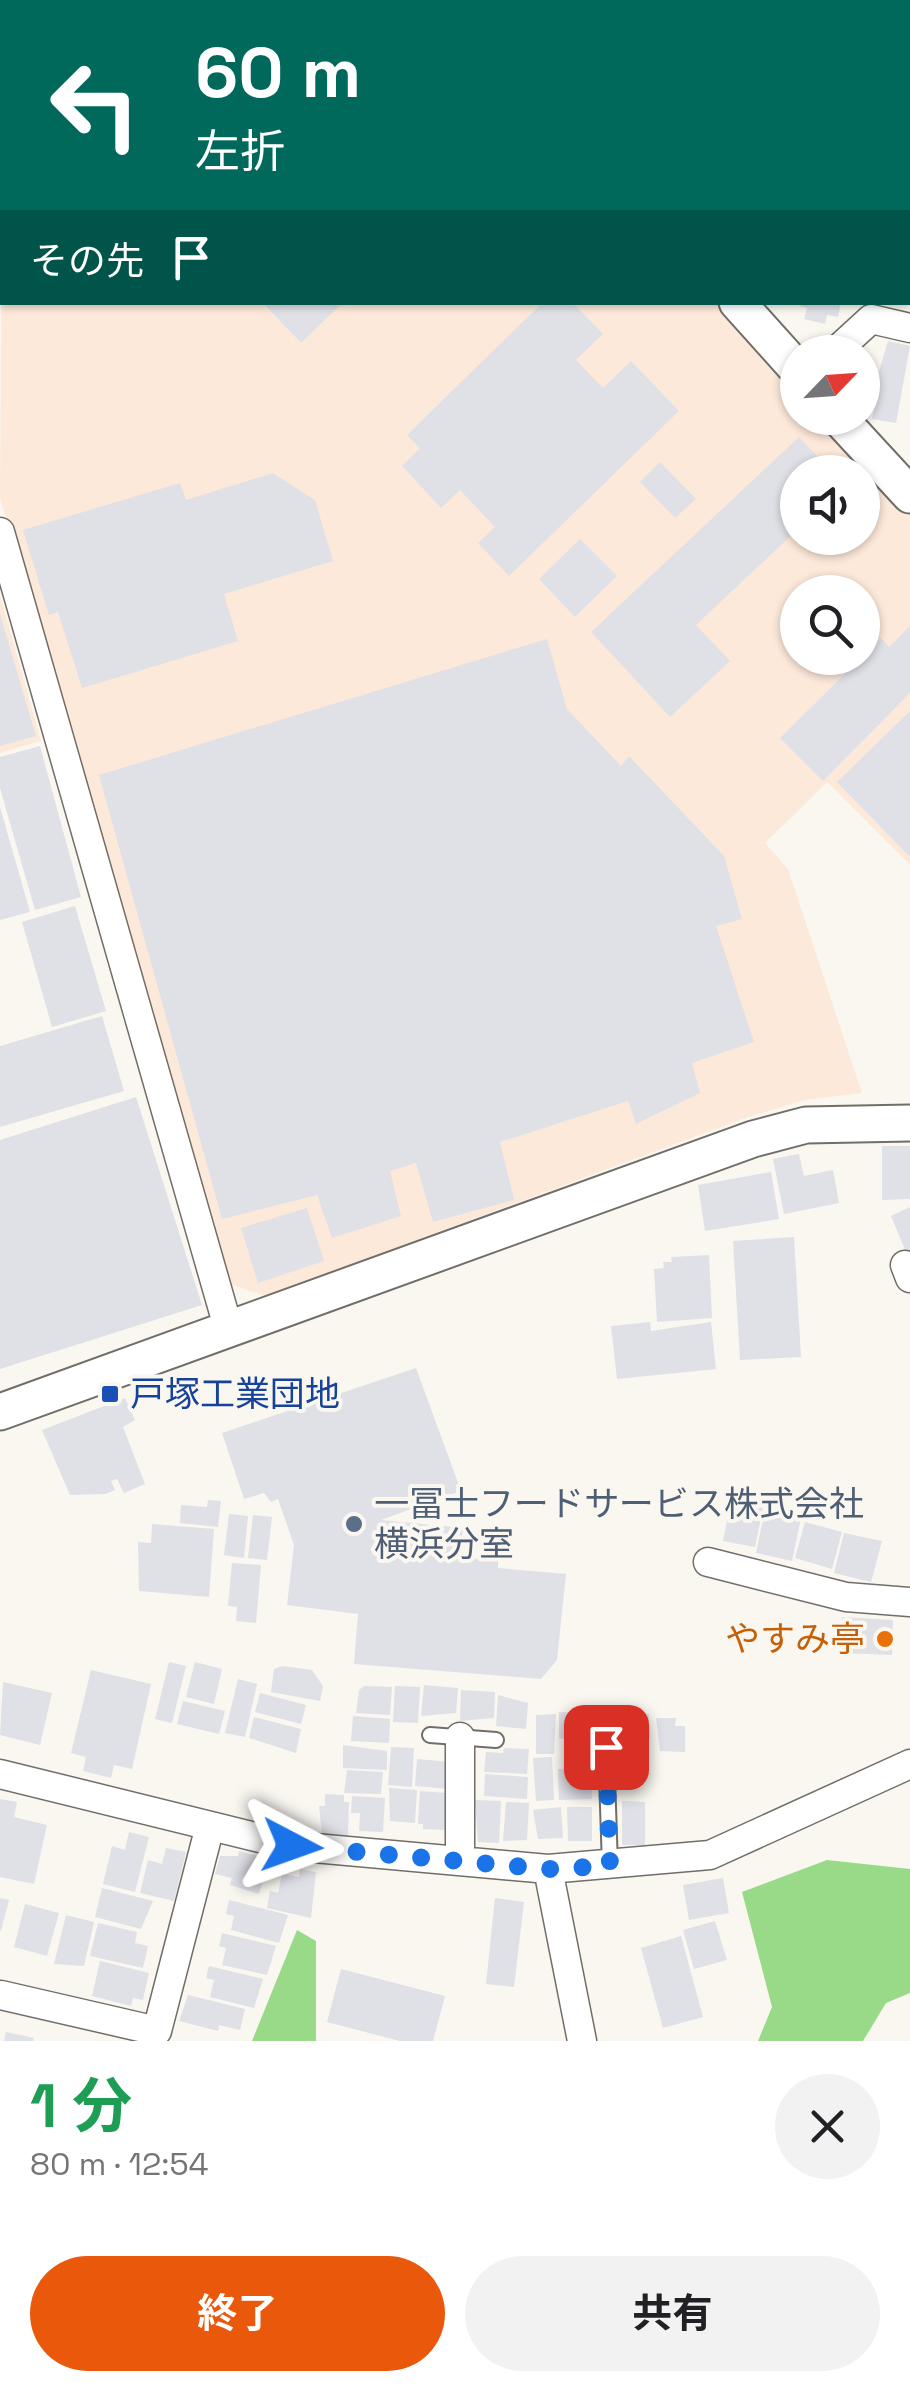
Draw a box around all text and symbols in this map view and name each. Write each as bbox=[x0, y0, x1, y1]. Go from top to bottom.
text: 60 m bbox=[195, 28, 361, 117]
icon: left bbox=[30, 40, 160, 170]
text: 左折 bbox=[195, 123, 285, 180]
icon: arrive bbox=[164, 230, 219, 285]
text: その先 bbox=[30, 237, 144, 285]
north arrow bbox=[780, 335, 880, 435]
map controls bbox=[780, 335, 880, 675]
button: sound bbox=[780, 455, 880, 555]
button: search bbox=[780, 575, 880, 675]
place label: 戸塚工業団地 bbox=[130, 1372, 340, 1416]
marker: 戸塚工業団地 bbox=[99, 1383, 121, 1405]
place label: 一冨士フードサービス株式会社 横浜分室 bbox=[374, 1482, 864, 1566]
marker: 一冨士フードサービス株式会社 横浜分室 bbox=[343, 1513, 365, 1535]
place label: やすみ亭 bbox=[725, 1617, 865, 1661]
marker: やすみ亭 bbox=[874, 1628, 896, 1650]
pin bbox=[564, 1705, 649, 1790]
icon: arrive bbox=[579, 1720, 634, 1775]
position arrow bbox=[240, 1794, 344, 1898]
text: 1 分 bbox=[30, 2068, 132, 2145]
button: close bbox=[775, 2074, 880, 2179]
text: 80 m · 12:54 bbox=[30, 2144, 209, 2184]
button: 終了 bbox=[30, 2256, 445, 2371]
button: 共有 bbox=[465, 2256, 880, 2371]

